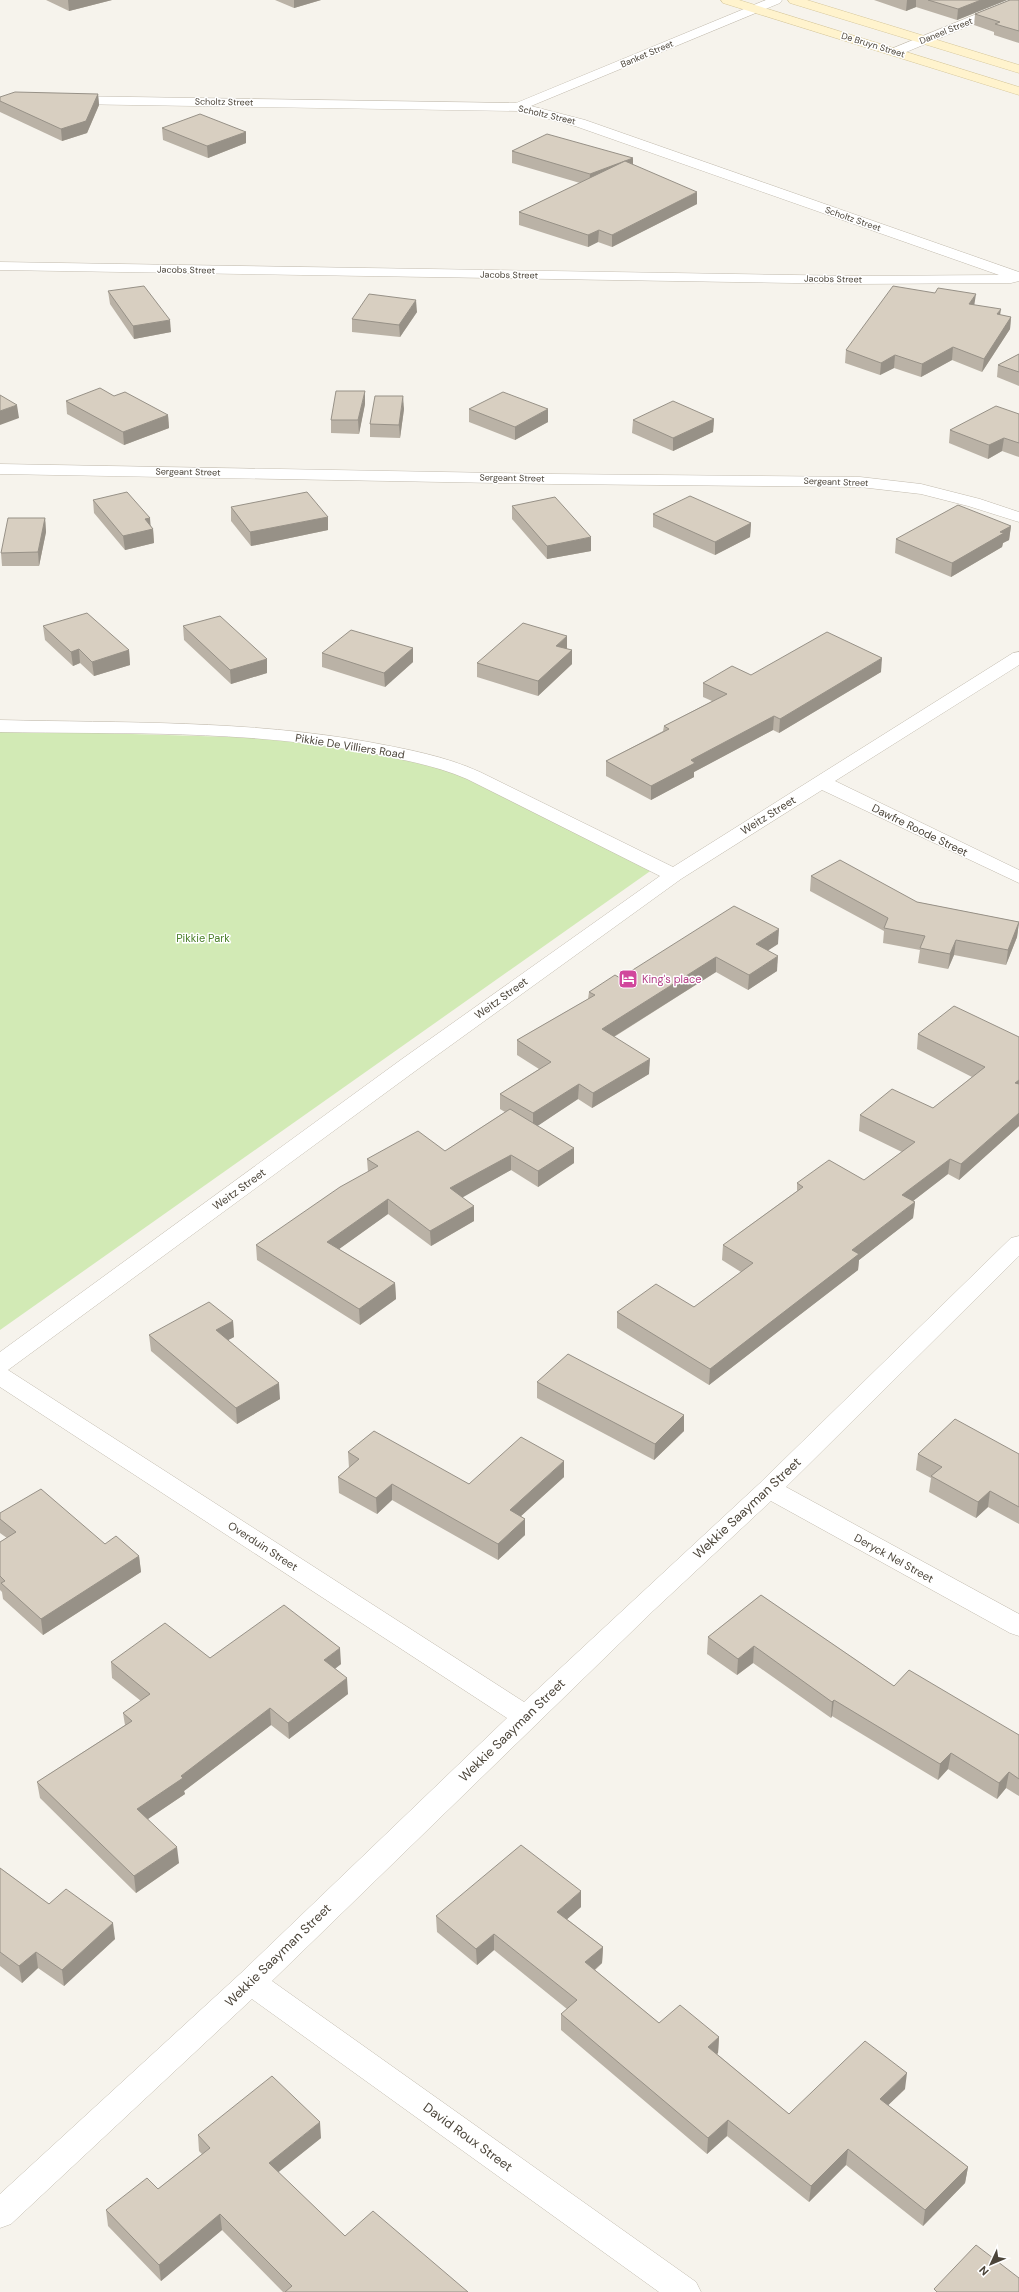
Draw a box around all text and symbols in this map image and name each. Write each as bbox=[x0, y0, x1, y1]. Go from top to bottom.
street label: Daneel Street bbox=[918, 15, 975, 47]
street label: De Bruyn Street bbox=[840, 30, 907, 60]
street label: Banket Street bbox=[619, 37, 676, 70]
street label: Scholtz Street bbox=[195, 95, 254, 109]
street label: Scholtz Street bbox=[517, 103, 577, 128]
street label: Scholtz Street bbox=[823, 204, 883, 234]
street label: Jacobs Street bbox=[157, 263, 216, 277]
street label: Jacobs Street bbox=[480, 268, 539, 282]
street label: Jacobs Street bbox=[804, 272, 863, 286]
street label: Sergeant Street bbox=[155, 465, 221, 479]
street label: Sergeant Street bbox=[479, 471, 545, 485]
street label: Sergeant Street bbox=[803, 475, 869, 489]
street label: Pikkie De Villiers Road bbox=[294, 730, 406, 762]
street label: Weitz Street bbox=[738, 793, 798, 837]
street label: Dawfre Roode Street bbox=[870, 801, 970, 859]
park label: Pikkie Park bbox=[176, 931, 230, 945]
hotel icon: King's place bbox=[617, 968, 639, 990]
place label: King's place bbox=[642, 972, 702, 986]
street label: Weitz Street bbox=[472, 974, 530, 1022]
street label: Weitz Street bbox=[210, 1165, 268, 1213]
street label: Wekkie Saayman Street bbox=[689, 1454, 805, 1562]
street label: Overduin Street bbox=[225, 1518, 301, 1574]
street label: Deryck Nel Street bbox=[852, 1530, 936, 1586]
street label: Wekkie Saayman Street bbox=[455, 1675, 569, 1785]
street label: Wekkie Saayman Street bbox=[221, 1900, 335, 2010]
street label: David Roux Street bbox=[420, 2099, 516, 2175]
north arrow bbox=[971, 2244, 1011, 2284]
text: N bbox=[976, 2263, 992, 2279]

